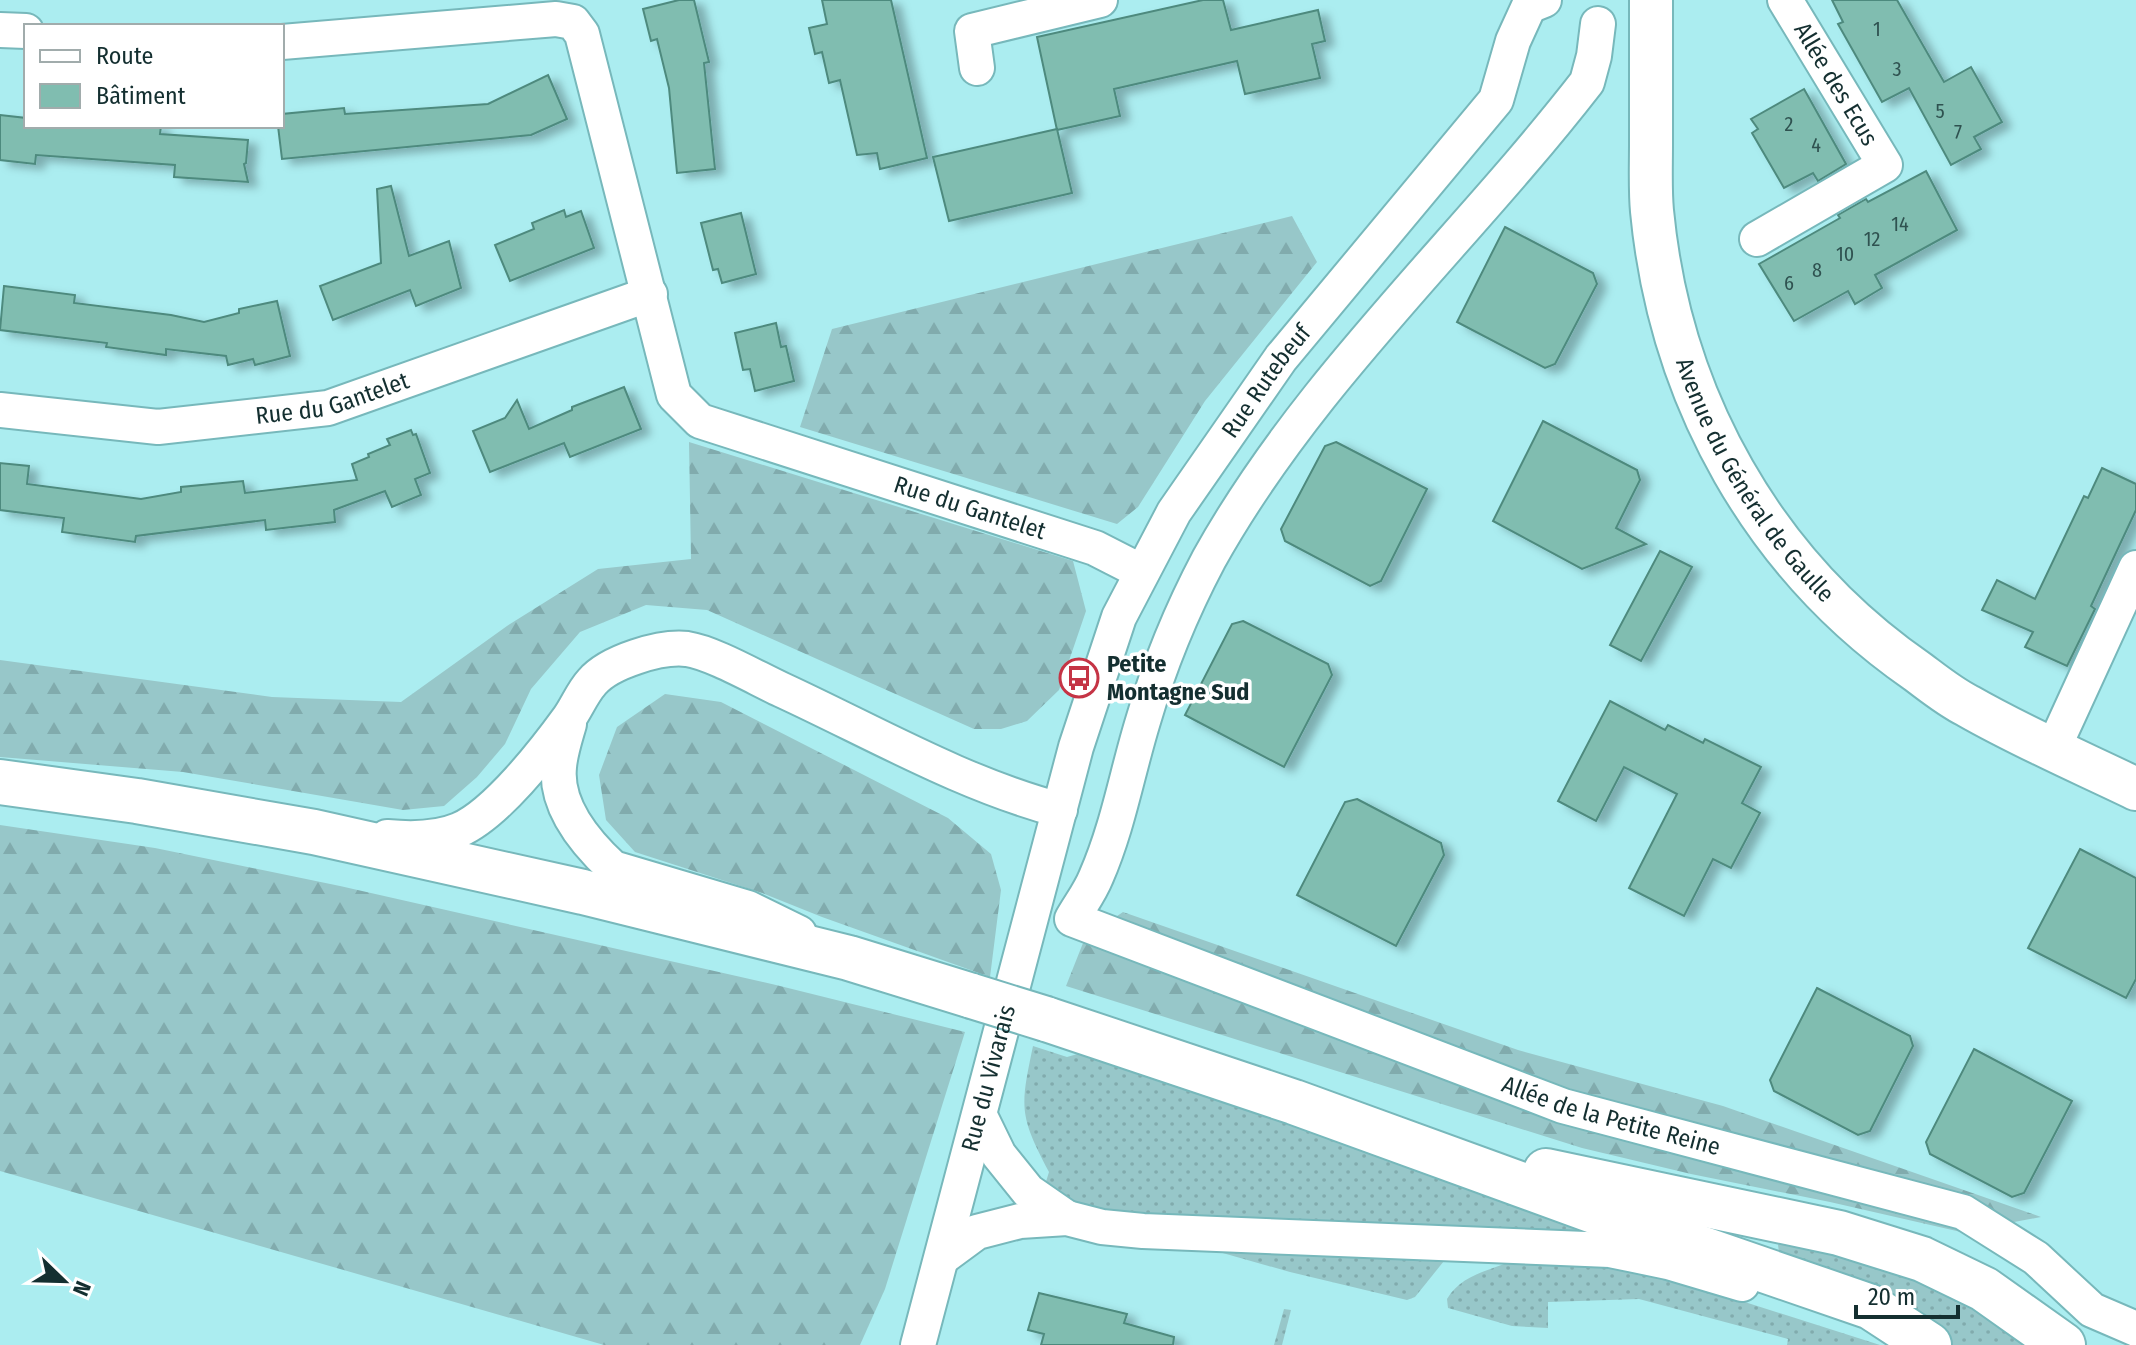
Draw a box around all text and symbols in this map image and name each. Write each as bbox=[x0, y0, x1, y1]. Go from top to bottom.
street label: Allée des Ecus bbox=[1788, 17, 1884, 151]
house number: 1 bbox=[1873, 17, 1881, 41]
legend bbox=[24, 24, 284, 128]
text: Route bbox=[96, 42, 153, 70]
house number: 3 bbox=[1892, 57, 1902, 81]
text: Bâtiment bbox=[96, 82, 186, 110]
house number: 5 bbox=[1935, 99, 1945, 123]
house number: 2 bbox=[1785, 112, 1794, 136]
house number: 7 bbox=[1954, 120, 1962, 144]
house number: 4 bbox=[1811, 133, 1821, 157]
house number: 14 bbox=[1891, 212, 1909, 236]
house number: 12 bbox=[1864, 227, 1880, 251]
house number: 10 bbox=[1836, 242, 1854, 266]
house number: 8 bbox=[1812, 258, 1822, 282]
house number: 6 bbox=[1784, 271, 1794, 295]
street label: Rue Rutebeuf bbox=[1216, 318, 1318, 443]
street label: Avenue du Général de Gaulle bbox=[1670, 354, 1840, 608]
street label: Rue du Gantelet bbox=[254, 366, 413, 430]
street label: Rue du Gantelet bbox=[891, 470, 1049, 545]
place label: Petite Montagne Sud bbox=[1107, 650, 1249, 706]
bus stop icon: Petite Montagne Sud bbox=[1058, 657, 1100, 699]
street label: Rue du Vivarais bbox=[956, 1002, 1021, 1154]
street label: Allée de la Petite Reine bbox=[1498, 1070, 1723, 1161]
north arrow bbox=[24, 1241, 104, 1321]
scale bar bbox=[1856, 1269, 1958, 1319]
text: N bbox=[67, 1277, 97, 1300]
text: 20 m bbox=[1868, 1283, 1915, 1311]

